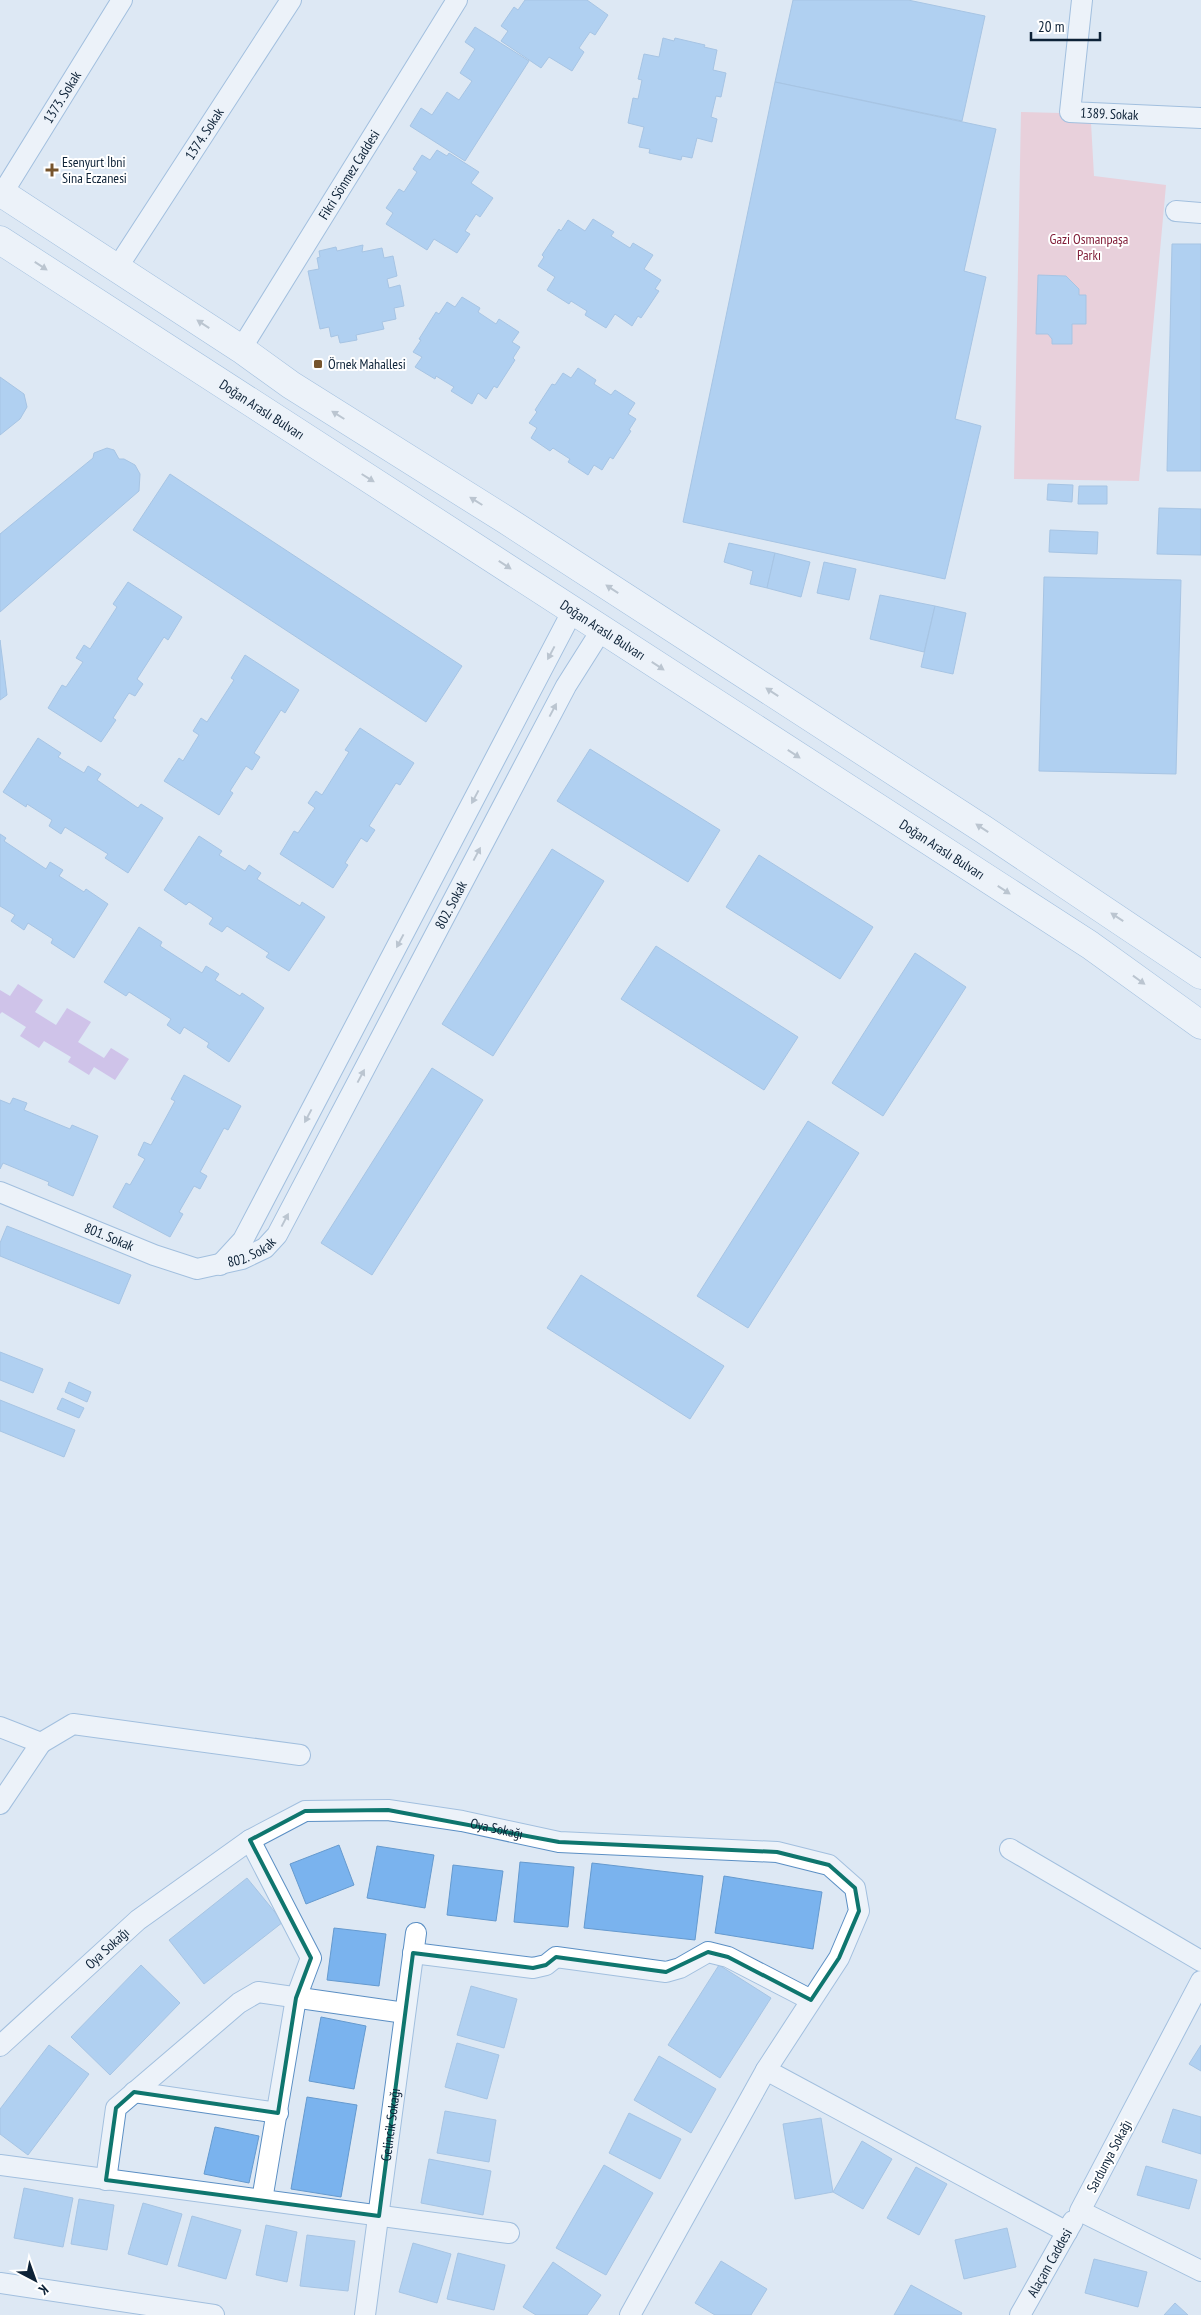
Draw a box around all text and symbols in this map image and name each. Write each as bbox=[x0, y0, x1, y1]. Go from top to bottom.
scale bar bbox=[1031, 10, 1100, 42]
text: 20 m bbox=[1038, 17, 1064, 36]
street label: 1373. Sokak bbox=[39, 67, 85, 127]
street label: 1389. Sokak bbox=[1080, 103, 1139, 124]
street label: 1374. Sokak bbox=[181, 104, 228, 163]
street label: Fikri Sönmez Caddesi bbox=[314, 126, 383, 223]
place label: Esenyurt İbni Sina Eczanesi bbox=[62, 153, 127, 187]
marker: Esenyurt İbni Sina Eczanesi bbox=[46, 164, 58, 176]
park label: Gazi Osmanpaşa Parkı bbox=[1050, 230, 1128, 264]
one-way arrow bbox=[34, 261, 48, 271]
one-way arrow bbox=[196, 320, 210, 329]
place label: Örnek Mahallesi bbox=[328, 355, 406, 373]
marker: Örnek Mahallesi bbox=[312, 358, 324, 370]
street label: Doğan Araslı Bulvarı bbox=[216, 375, 308, 444]
one-way arrow bbox=[332, 410, 345, 419]
one-way arrow bbox=[362, 473, 375, 483]
one-way arrow bbox=[469, 496, 482, 506]
one-way arrow bbox=[499, 561, 512, 570]
one-way arrow bbox=[606, 584, 619, 594]
street label: Doğan Araslı Bulvarı bbox=[557, 596, 649, 664]
one-way arrow bbox=[547, 646, 555, 660]
one-way arrow bbox=[651, 661, 664, 670]
one-way arrow bbox=[765, 688, 778, 697]
one-way arrow bbox=[549, 703, 557, 718]
one-way arrow bbox=[787, 749, 800, 759]
one-way arrow bbox=[471, 790, 479, 804]
street label: Doğan Araslı Bulvarı bbox=[896, 815, 988, 883]
one-way arrow bbox=[975, 823, 988, 833]
one-way arrow bbox=[473, 847, 481, 862]
street label: 802. Sokak bbox=[431, 877, 471, 932]
one-way arrow bbox=[997, 885, 1011, 894]
one-way arrow bbox=[1111, 913, 1124, 922]
one-way arrow bbox=[396, 934, 404, 948]
one-way arrow bbox=[1132, 975, 1146, 985]
one-way arrow bbox=[357, 1068, 365, 1083]
one-way arrow bbox=[304, 1109, 312, 1123]
one-way arrow bbox=[281, 1212, 289, 1227]
street label: 801. Sokak bbox=[82, 1218, 137, 1255]
street label: 802. Sokak bbox=[226, 1233, 280, 1271]
street label: Oya Sokağı bbox=[469, 1814, 525, 1843]
street label: Oya Sokağı bbox=[81, 1924, 133, 1973]
street label: Gelincik Sokağı bbox=[377, 2087, 404, 2162]
street label: Sardunya Sokağı bbox=[1082, 2117, 1136, 2195]
street label: Alaçam Caddesi bbox=[1023, 2225, 1076, 2300]
north arrow bbox=[10, 2255, 60, 2305]
text: K bbox=[34, 2281, 52, 2299]

